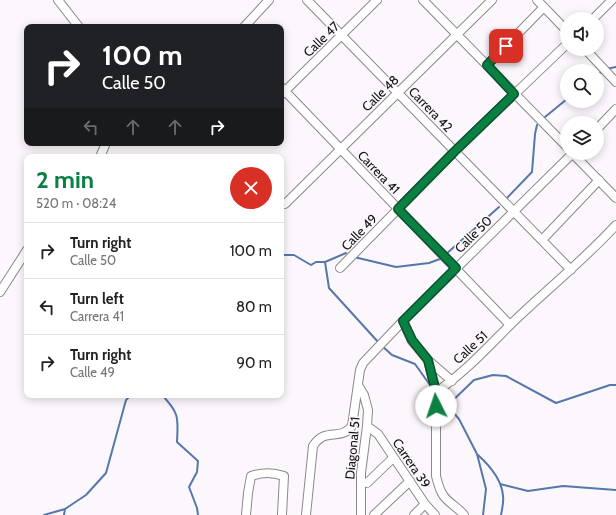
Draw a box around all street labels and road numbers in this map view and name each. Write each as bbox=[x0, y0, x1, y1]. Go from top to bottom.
street label: Calle 47 bbox=[300, 18, 343, 60]
street label: Calle 48 bbox=[358, 71, 402, 114]
street label: Carrera 42 bbox=[406, 83, 456, 135]
street label: Carrera 41 bbox=[355, 147, 403, 197]
street label: Calle 49 bbox=[338, 210, 380, 254]
street label: Calle 50 bbox=[451, 212, 495, 256]
street label: Calle 51 bbox=[449, 327, 491, 367]
street label: Diagonal 51 bbox=[341, 416, 363, 480]
street label: Carrera 39 bbox=[390, 435, 434, 491]

